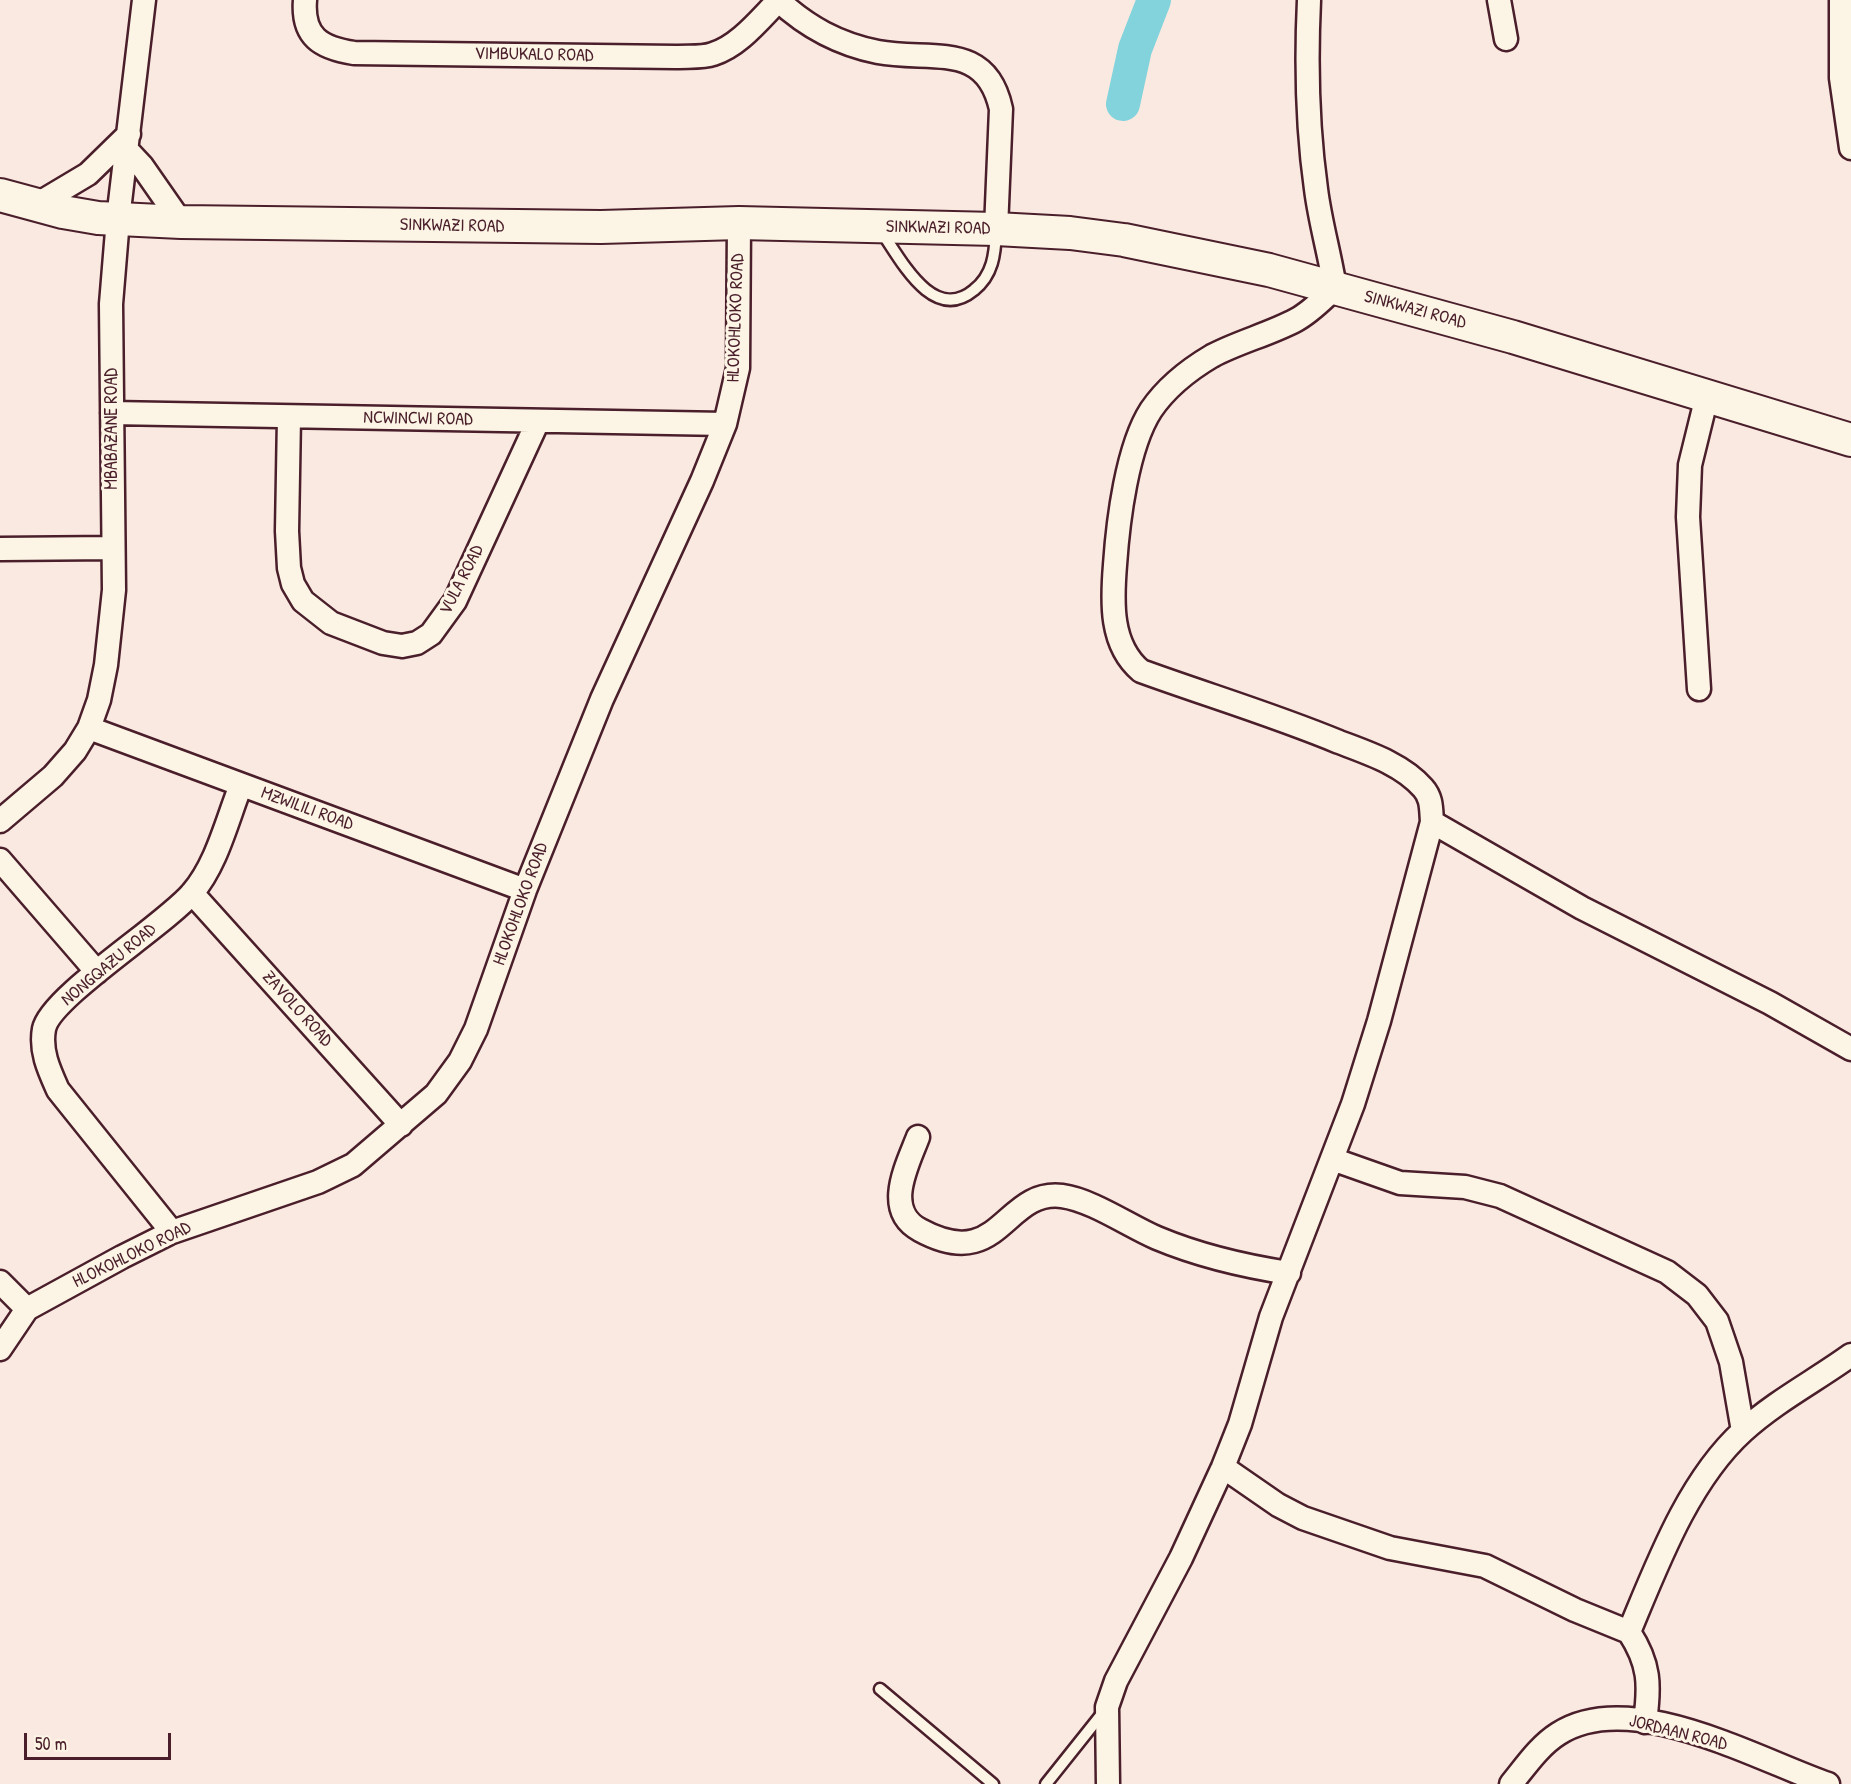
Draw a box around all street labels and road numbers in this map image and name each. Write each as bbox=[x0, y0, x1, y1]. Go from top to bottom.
street label: VIMBUKALO ROAD bbox=[475, 43, 593, 67]
street label: SINKWAZI ROAD bbox=[400, 214, 504, 238]
street label: SINKWAZI ROAD bbox=[886, 216, 990, 240]
street label: HLOKOHLOKO ROAD bbox=[723, 253, 749, 383]
street label: SINKWAZI ROAD bbox=[1362, 286, 1468, 334]
street label: MBABAZANE ROAD bbox=[101, 368, 123, 490]
street label: NCWINCWI ROAD bbox=[363, 407, 473, 431]
street label: VULA ROAD bbox=[435, 542, 489, 618]
street label: MZWILILI ROAD bbox=[258, 782, 356, 836]
street label: HLOKOHLOKO ROAD bbox=[489, 840, 553, 968]
street label: NONGQAZU ROAD bbox=[57, 919, 161, 1011]
street label: ZAVOLO ROAD bbox=[257, 967, 337, 1051]
street label: HLOKOHLOKO ROAD bbox=[69, 1217, 195, 1293]
street label: JORDAAN ROAD bbox=[1627, 1710, 1729, 1756]

